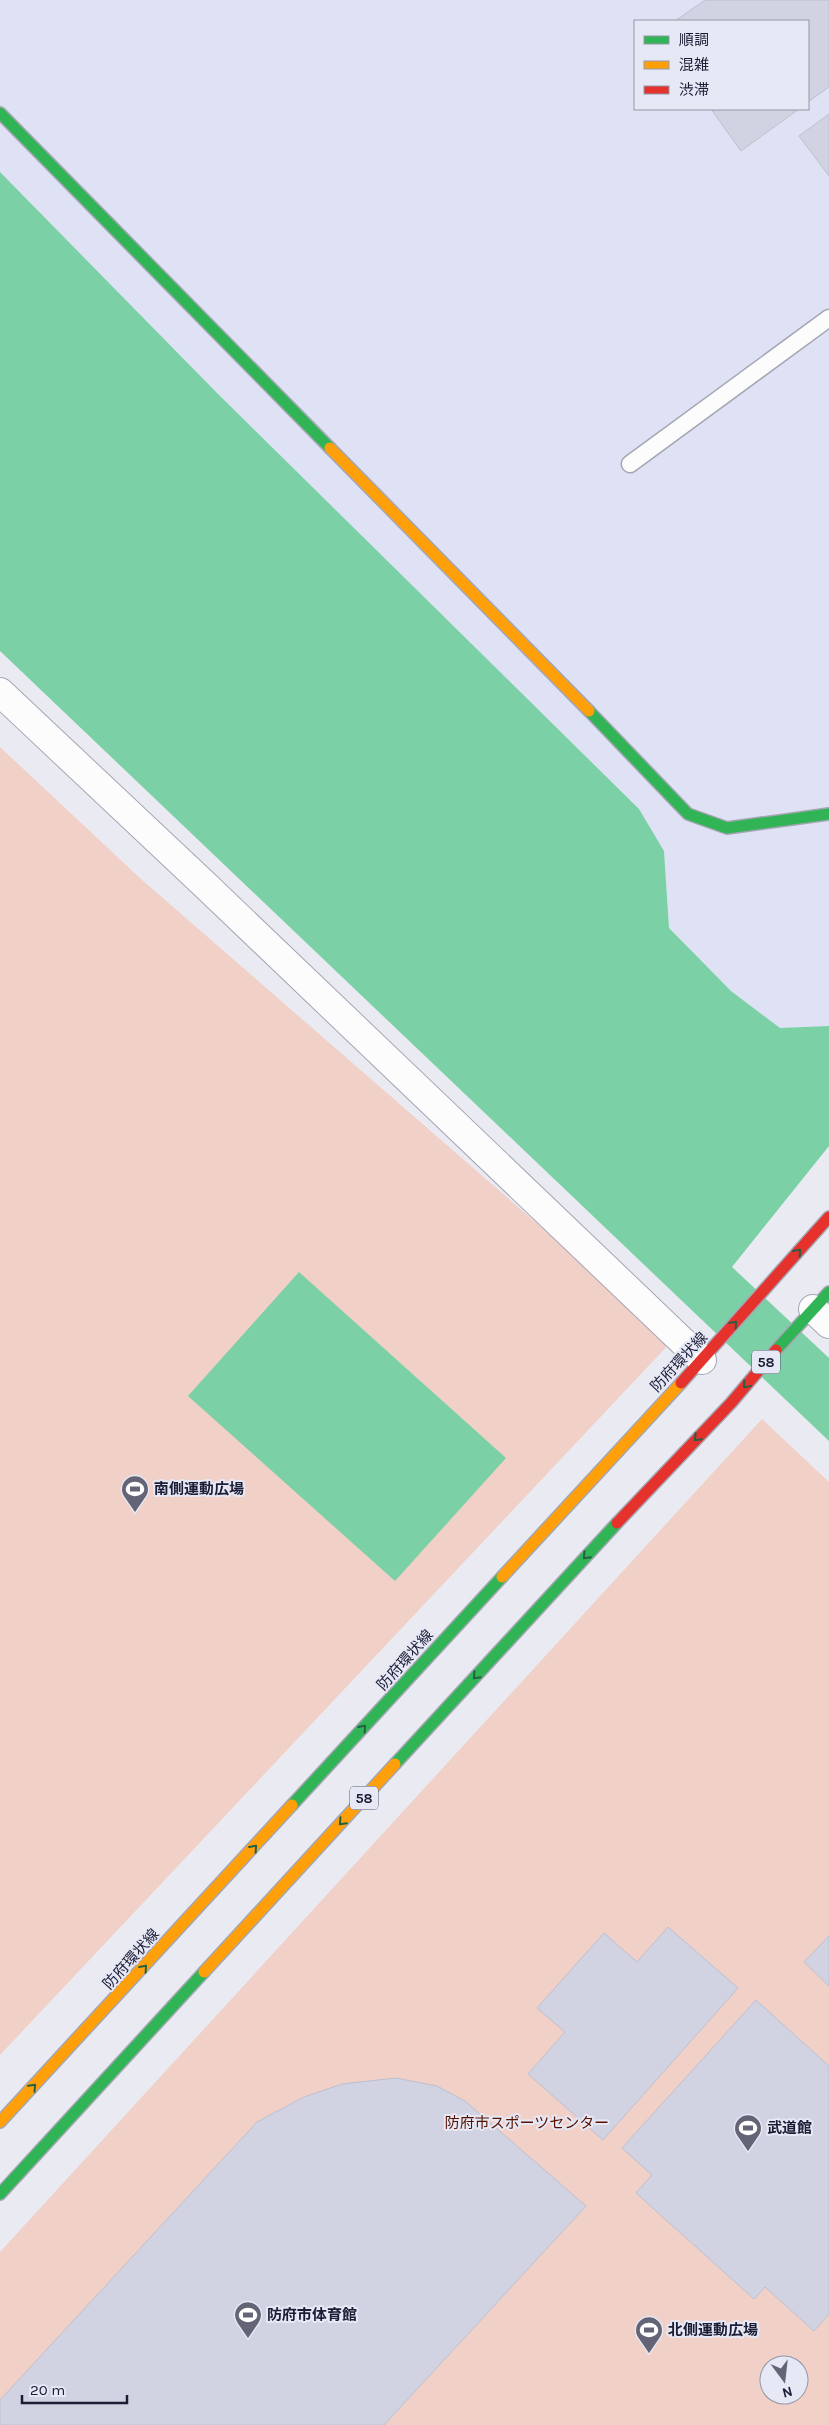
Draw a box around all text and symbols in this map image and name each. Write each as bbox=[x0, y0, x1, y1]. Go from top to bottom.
legend bbox=[634, 20, 809, 110]
text: 順調 bbox=[679, 31, 709, 49]
text: 混雑 bbox=[679, 56, 709, 74]
text: 渋滞 bbox=[679, 81, 709, 99]
one-way arrow bbox=[792, 1249, 801, 1258]
one-way arrow bbox=[729, 1321, 738, 1330]
street label: 防府環状線 bbox=[647, 1328, 711, 1396]
road number: 58 bbox=[752, 1350, 780, 1374]
one-way arrow bbox=[743, 1379, 752, 1388]
one-way arrow bbox=[694, 1432, 703, 1441]
sports icon: 南側運動広場 bbox=[120, 1474, 150, 1513]
place label: 南側運動広場 bbox=[154, 1480, 244, 1498]
one-way arrow bbox=[583, 1551, 592, 1560]
street label: 防府環状線 bbox=[373, 1626, 437, 1694]
one-way arrow bbox=[473, 1671, 482, 1680]
one-way arrow bbox=[357, 1724, 366, 1733]
road number: 58 bbox=[350, 1786, 378, 1810]
one-way arrow bbox=[339, 1816, 348, 1825]
one-way arrow bbox=[248, 1844, 257, 1853]
street label: 防府環状線 bbox=[99, 1925, 163, 1993]
one-way arrow bbox=[138, 1964, 147, 1973]
one-way arrow bbox=[27, 2083, 36, 2092]
sports icon: 武道館 bbox=[733, 2113, 763, 2152]
park label: 防府市スポーツセンター bbox=[445, 2114, 609, 2132]
place label: 武道館 bbox=[767, 2119, 812, 2137]
sports icon: 防府市体育館 bbox=[233, 2300, 263, 2339]
place label: 防府市体育館 bbox=[267, 2306, 357, 2324]
sports icon: 北側運動広場 bbox=[634, 2315, 664, 2354]
place label: 北側運動広場 bbox=[668, 2321, 758, 2339]
north arrow bbox=[759, 2355, 809, 2405]
scale bar bbox=[22, 2372, 128, 2404]
text: 20 m bbox=[30, 2381, 65, 2399]
text: N bbox=[780, 2383, 794, 2402]

